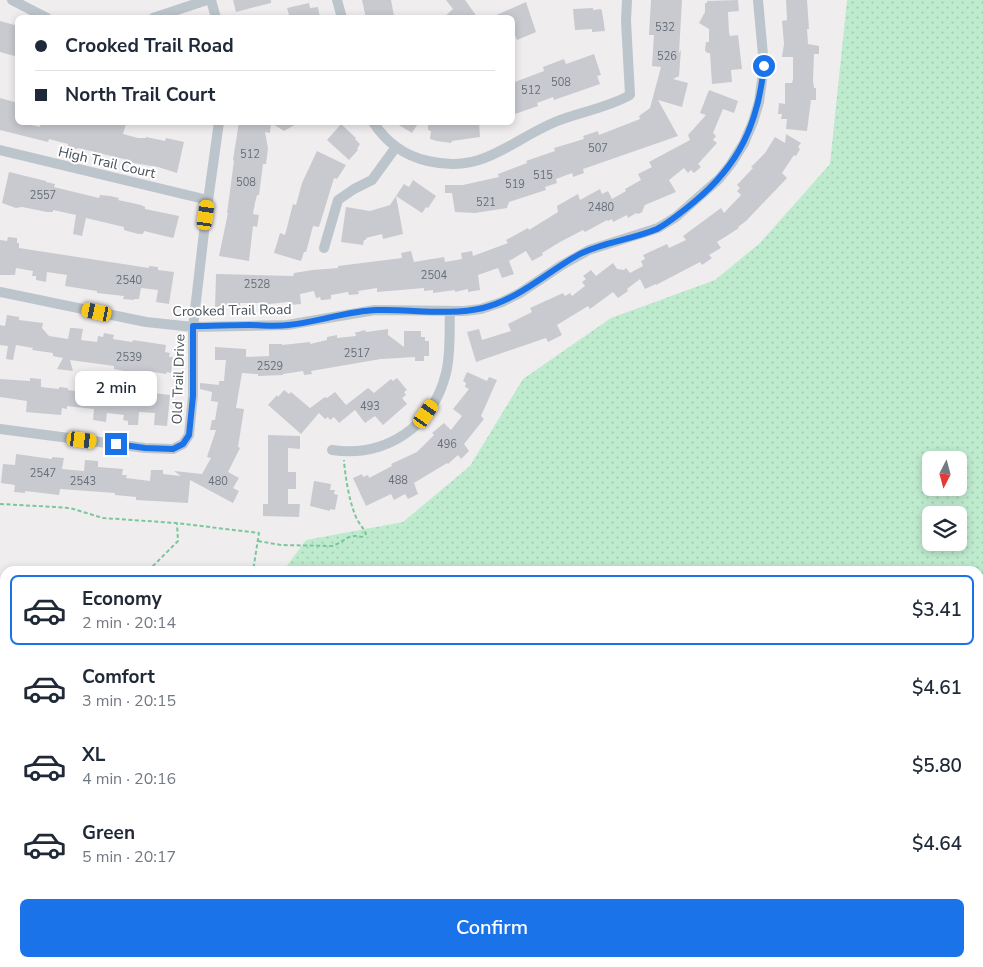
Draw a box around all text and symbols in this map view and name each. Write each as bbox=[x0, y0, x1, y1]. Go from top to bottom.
house number: 532 bbox=[655, 20, 675, 35]
text: Crooked Trail Road bbox=[65, 33, 234, 59]
house number: 526 bbox=[657, 49, 677, 64]
route start bbox=[753, 55, 775, 77]
house number: 508 bbox=[551, 75, 571, 90]
text: North Trail Court bbox=[65, 82, 215, 108]
house number: 512 bbox=[521, 83, 541, 98]
house number: 507 bbox=[588, 141, 608, 156]
street label: High Trail Court bbox=[56, 142, 157, 183]
house number: 512 bbox=[240, 147, 260, 162]
house number: 515 bbox=[533, 168, 553, 183]
house number: 508 bbox=[236, 175, 256, 190]
house number: 519 bbox=[505, 177, 525, 192]
house number: 2557 bbox=[30, 188, 56, 203]
house number: 521 bbox=[476, 195, 496, 210]
car bbox=[196, 199, 215, 231]
house number: 2480 bbox=[588, 200, 615, 215]
house number: 2504 bbox=[421, 268, 448, 283]
house number: 2540 bbox=[116, 273, 143, 288]
house number: 2528 bbox=[244, 277, 271, 292]
street label: Crooked Trail Road bbox=[172, 300, 292, 321]
car bbox=[80, 302, 113, 322]
street label: Old Trail Drive bbox=[167, 333, 190, 425]
house number: 2517 bbox=[344, 346, 370, 361]
house number: 2539 bbox=[116, 350, 142, 365]
house number: 2529 bbox=[257, 359, 283, 374]
callout: 2 min bbox=[75, 372, 157, 406]
text: 2 min bbox=[96, 377, 136, 399]
car bbox=[411, 397, 440, 431]
house number: 493 bbox=[360, 399, 380, 414]
car bbox=[66, 431, 97, 449]
route end bbox=[105, 433, 127, 455]
house number: 496 bbox=[437, 437, 457, 452]
north arrow bbox=[922, 451, 968, 496]
map controls bbox=[922, 451, 967, 551]
house number: 2547 bbox=[30, 466, 56, 481]
house number: 488 bbox=[388, 473, 408, 488]
house number: 2543 bbox=[70, 474, 96, 489]
house number: 480 bbox=[208, 474, 228, 489]
button: layers bbox=[922, 506, 967, 551]
text: Economy bbox=[82, 586, 162, 612]
icon: car bbox=[22, 588, 67, 633]
text: $3.41 bbox=[912, 597, 962, 623]
text: 2 min · 20:14 bbox=[82, 612, 176, 634]
text: Comfort bbox=[82, 664, 155, 690]
icon: car bbox=[22, 666, 67, 711]
text: $4.61 bbox=[912, 675, 962, 701]
text: 3 min · 20:15 bbox=[82, 690, 176, 712]
text: XL bbox=[82, 742, 105, 768]
icon: car bbox=[22, 744, 67, 789]
text: $5.80 bbox=[912, 753, 962, 779]
text: 4 min · 20:16 bbox=[82, 768, 176, 790]
text: Green bbox=[82, 820, 135, 846]
icon: car bbox=[22, 822, 67, 867]
text: $4.64 bbox=[912, 831, 962, 857]
text: 5 min · 20:17 bbox=[82, 846, 176, 868]
button: Confirm bbox=[20, 899, 964, 957]

